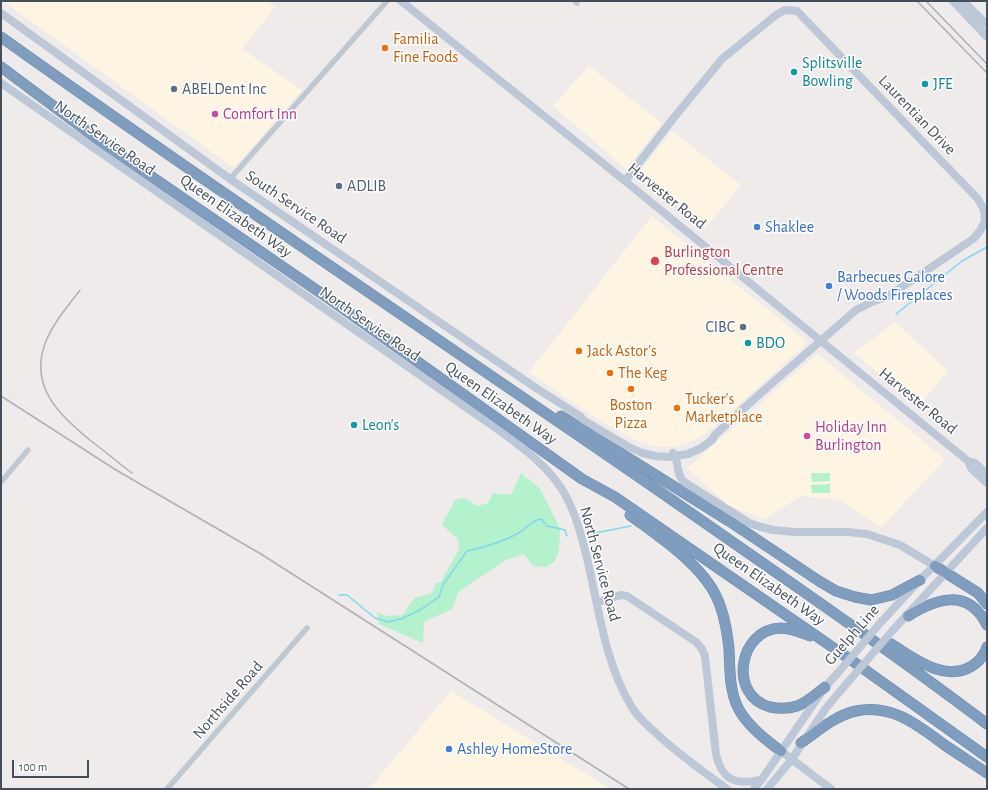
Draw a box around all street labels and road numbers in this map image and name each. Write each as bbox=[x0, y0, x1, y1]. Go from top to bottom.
street label: Laurentian Drive bbox=[874, 71, 960, 159]
street label: North Service Road bbox=[51, 96, 159, 180]
street label: Harvester Road bbox=[624, 159, 710, 233]
street label: South Service Road bbox=[242, 166, 350, 248]
street label: Queen Elizabeth Way bbox=[176, 170, 296, 262]
street label: North Service Road bbox=[316, 282, 424, 366]
street label: Queen Elizabeth Way bbox=[441, 357, 561, 449]
street label: Harvester Road bbox=[875, 364, 961, 438]
street label: North Service Road bbox=[575, 504, 625, 624]
street label: Queen Elizabeth Way bbox=[709, 538, 829, 630]
street label: Guelph Line bbox=[820, 601, 884, 669]
street label: Northside Road bbox=[189, 657, 267, 743]

